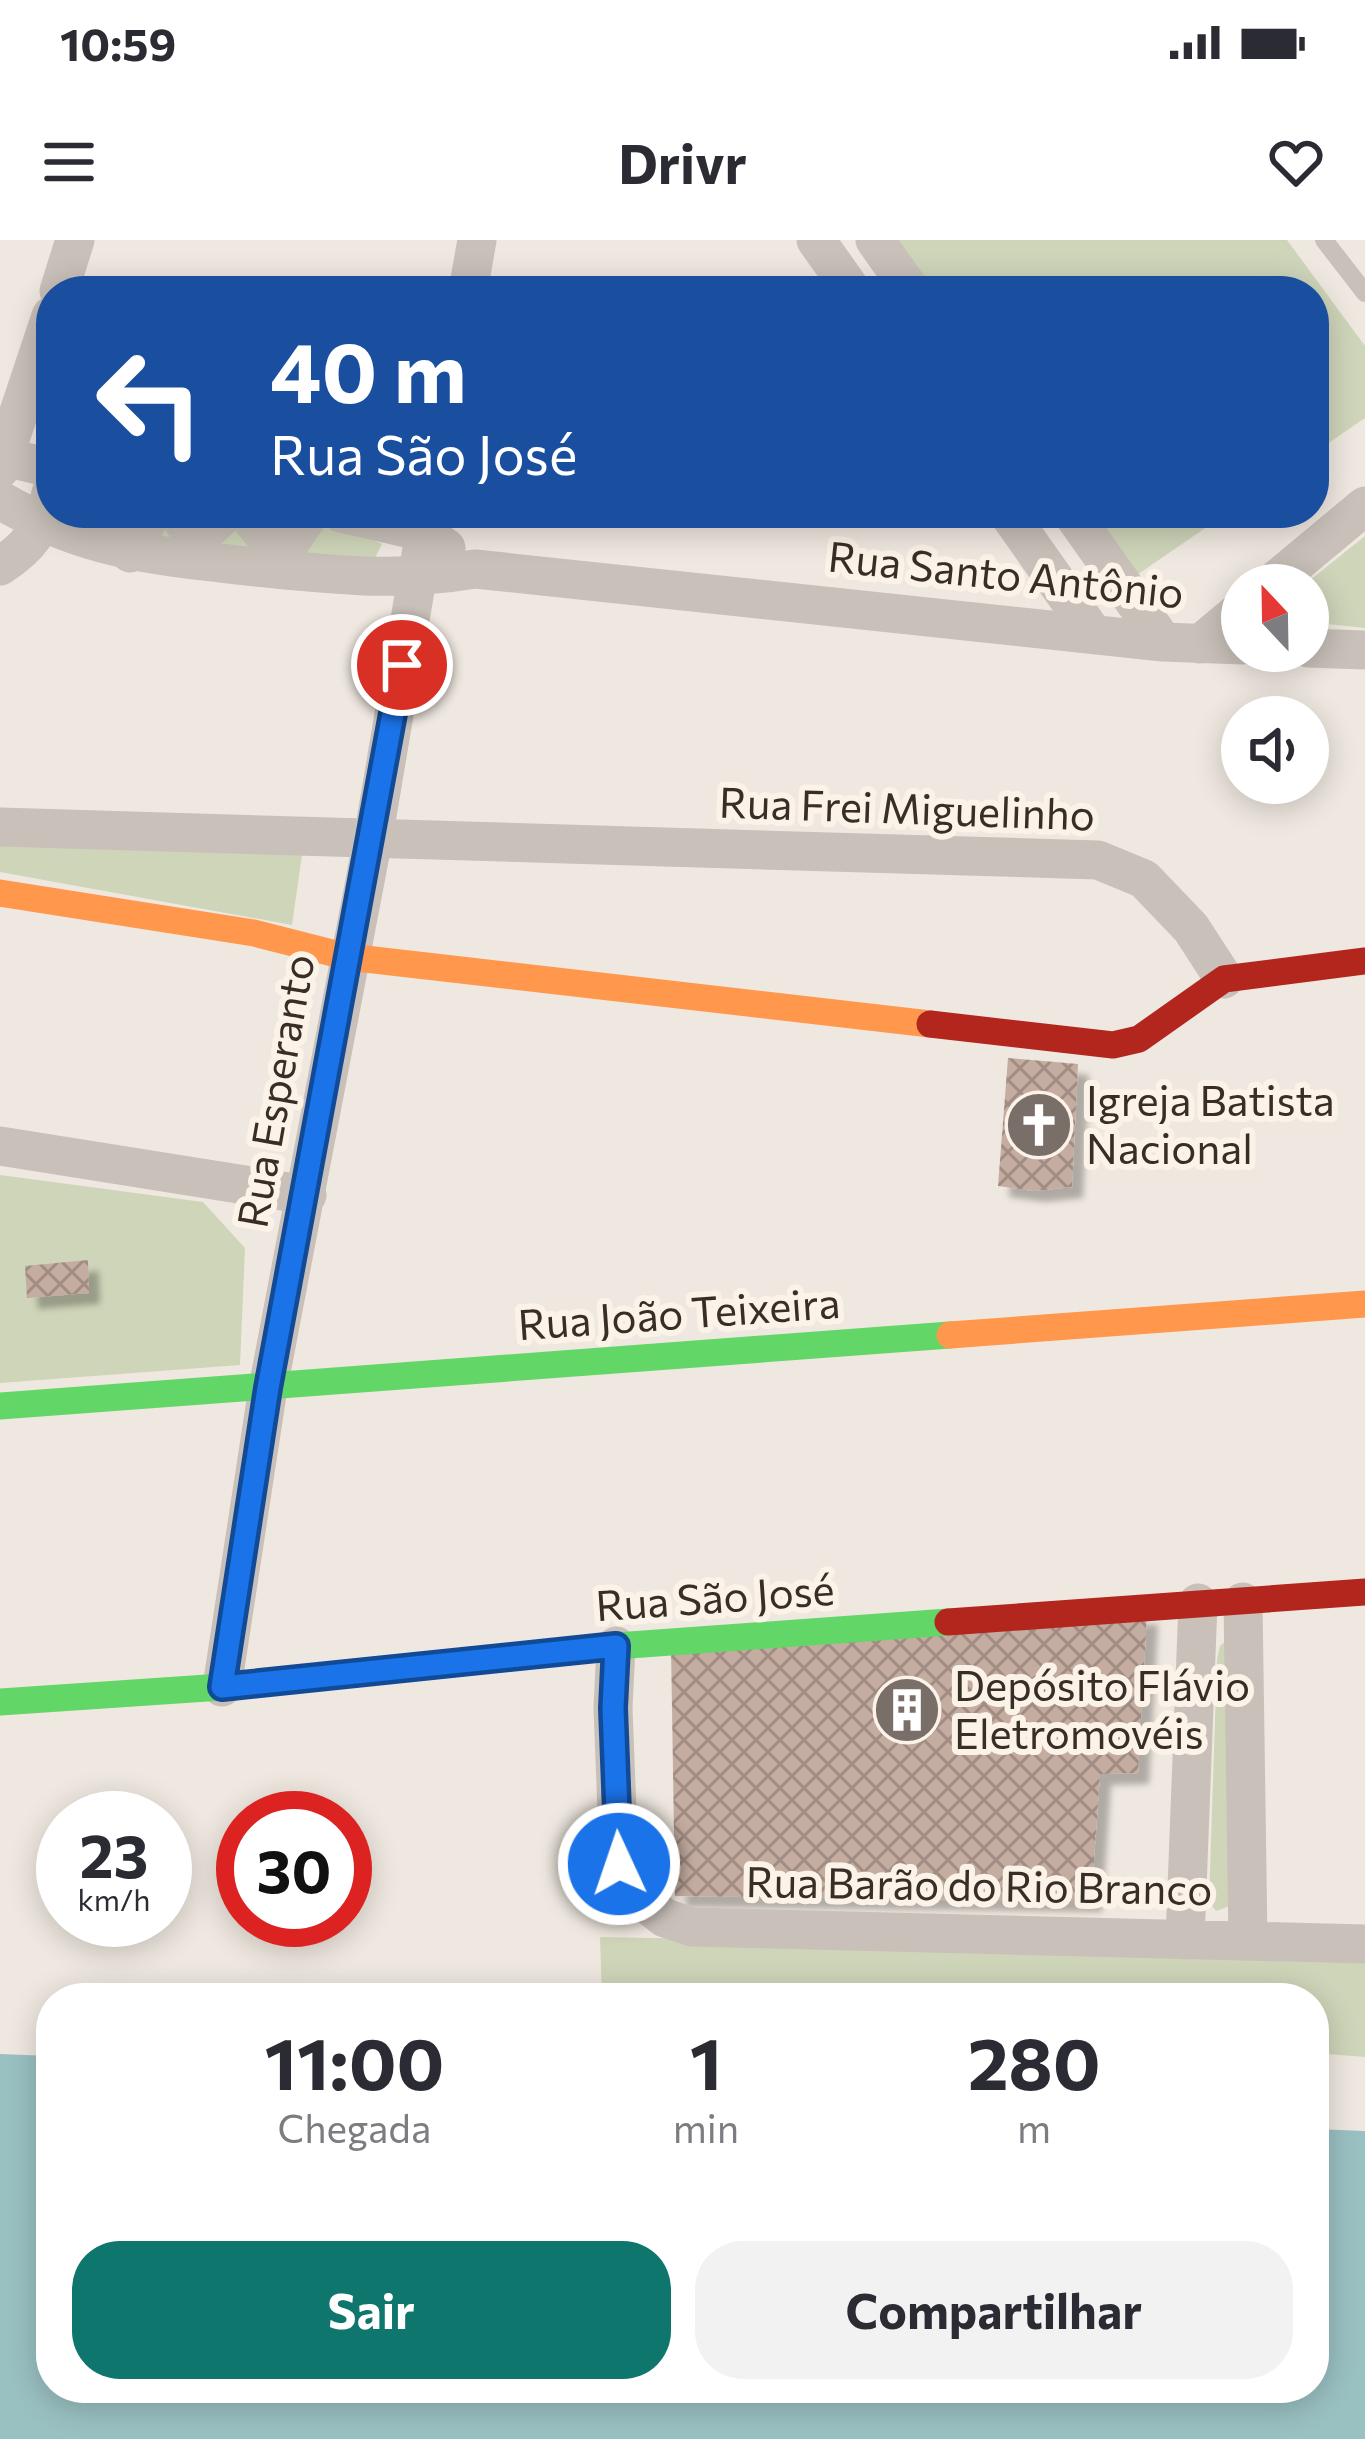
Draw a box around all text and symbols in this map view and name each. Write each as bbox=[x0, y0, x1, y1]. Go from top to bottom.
text: 10:59 bbox=[60, 15, 176, 70]
icon: menu bbox=[36, 129, 102, 195]
text: Drivr bbox=[618, 129, 747, 195]
icon: heart bbox=[1263, 129, 1329, 195]
text: 40 m bbox=[270, 318, 467, 420]
icon: left bbox=[72, 324, 228, 480]
text: Rua São José bbox=[270, 420, 577, 486]
street label: Rua Santo Antônio bbox=[826, 528, 1187, 618]
north arrow bbox=[1221, 564, 1329, 672]
map controls bbox=[1221, 564, 1329, 804]
pin bbox=[351, 614, 453, 716]
icon: arrive bbox=[369, 632, 435, 698]
button: sound bbox=[1221, 696, 1329, 804]
street label: Rua Frei Miguelinho bbox=[718, 774, 1096, 840]
street label: Rua Esperanto bbox=[224, 950, 324, 1231]
place label: Igreja Batista Nacional bbox=[1086, 1073, 1335, 1173]
church icon: Igreja Batista Nacional bbox=[1004, 1090, 1074, 1160]
street label: Rua João Teixeira bbox=[516, 1275, 842, 1349]
street label: Rua São José bbox=[594, 1562, 836, 1630]
place label: Depósito Flávio Eletromovéis bbox=[954, 1658, 1250, 1758]
building icon: Depósito Flávio Eletromovéis bbox=[872, 1675, 942, 1745]
speed limit sign: 30 bbox=[216, 1791, 372, 1947]
position arrow bbox=[556, 1801, 682, 1927]
text: 23 bbox=[79, 1817, 149, 1890]
street label: Rua Barão do Rio Branco bbox=[745, 1854, 1213, 1914]
text: km/h bbox=[78, 1880, 150, 1917]
text: 11:00 bbox=[264, 2017, 444, 2105]
text: 1 bbox=[690, 2017, 722, 2105]
text: 280 bbox=[968, 2017, 1101, 2105]
text: Chegada bbox=[277, 2103, 431, 2151]
text: min bbox=[673, 2103, 739, 2151]
text: m bbox=[1017, 2103, 1051, 2151]
button: Sair bbox=[72, 2241, 671, 2379]
button: Compartilhar bbox=[695, 2241, 1293, 2379]

